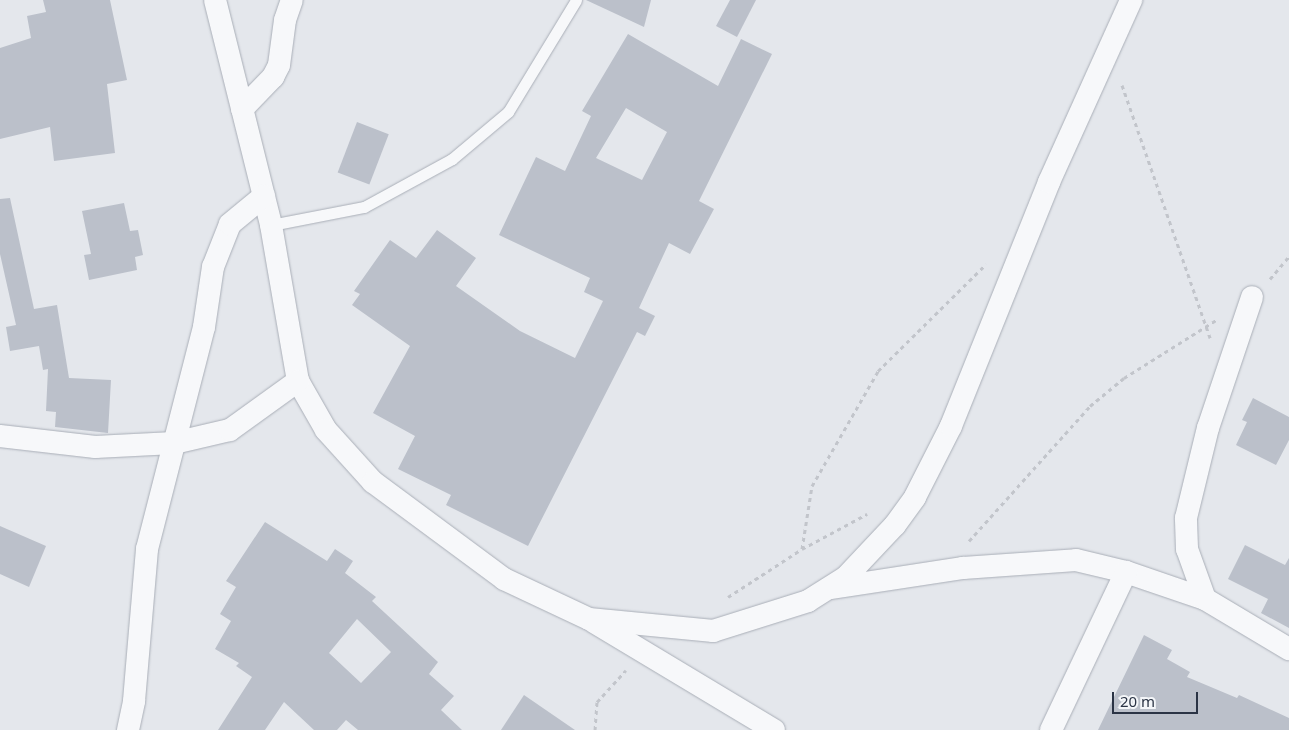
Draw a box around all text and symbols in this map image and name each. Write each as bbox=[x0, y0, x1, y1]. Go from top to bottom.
scale bar bbox=[1114, 682, 1200, 714]
text: 20 m bbox=[1120, 691, 1155, 711]

